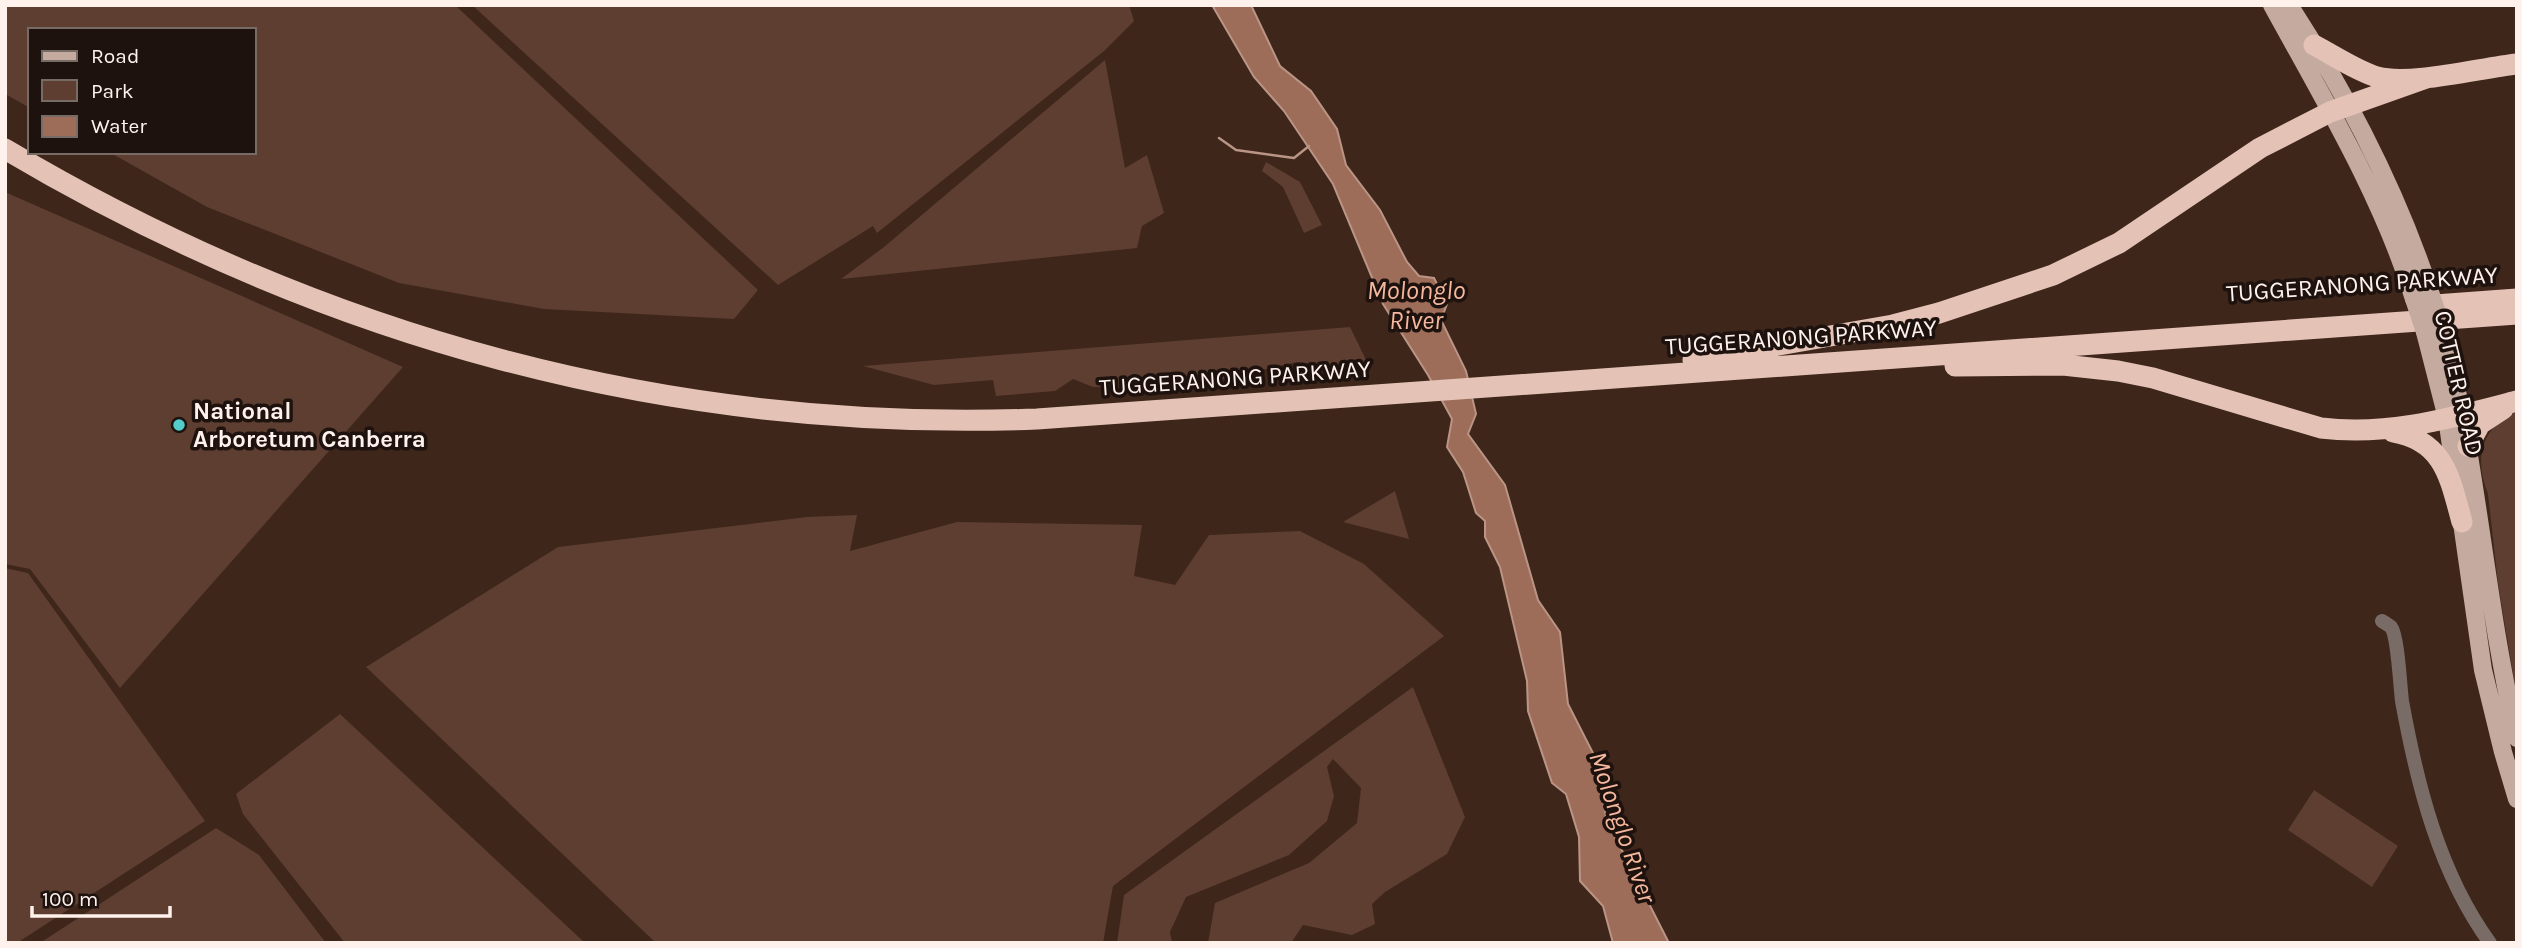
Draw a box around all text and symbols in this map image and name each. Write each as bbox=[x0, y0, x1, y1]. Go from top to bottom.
legend bbox=[28, 28, 256, 154]
text: Road bbox=[91, 44, 139, 68]
text: Park bbox=[91, 79, 134, 103]
text: Water bbox=[91, 114, 147, 138]
street label: TUGGERANONG PARKWAY bbox=[2225, 261, 2499, 307]
water label: Molonglo River bbox=[1367, 275, 1466, 336]
street label: COTTER ROAD bbox=[2429, 308, 2489, 458]
street label: TUGGERANONG PARKWAY bbox=[1664, 314, 1938, 360]
street label: TUGGERANONG PARKWAY bbox=[1098, 355, 1372, 401]
place label: National Arboretum Canberra bbox=[193, 397, 426, 453]
marker: National Arboretum Canberra bbox=[171, 417, 187, 433]
water label: Molonglo River bbox=[1582, 747, 1663, 908]
scale bar bbox=[32, 874, 170, 918]
text: 100 m bbox=[42, 887, 99, 911]

